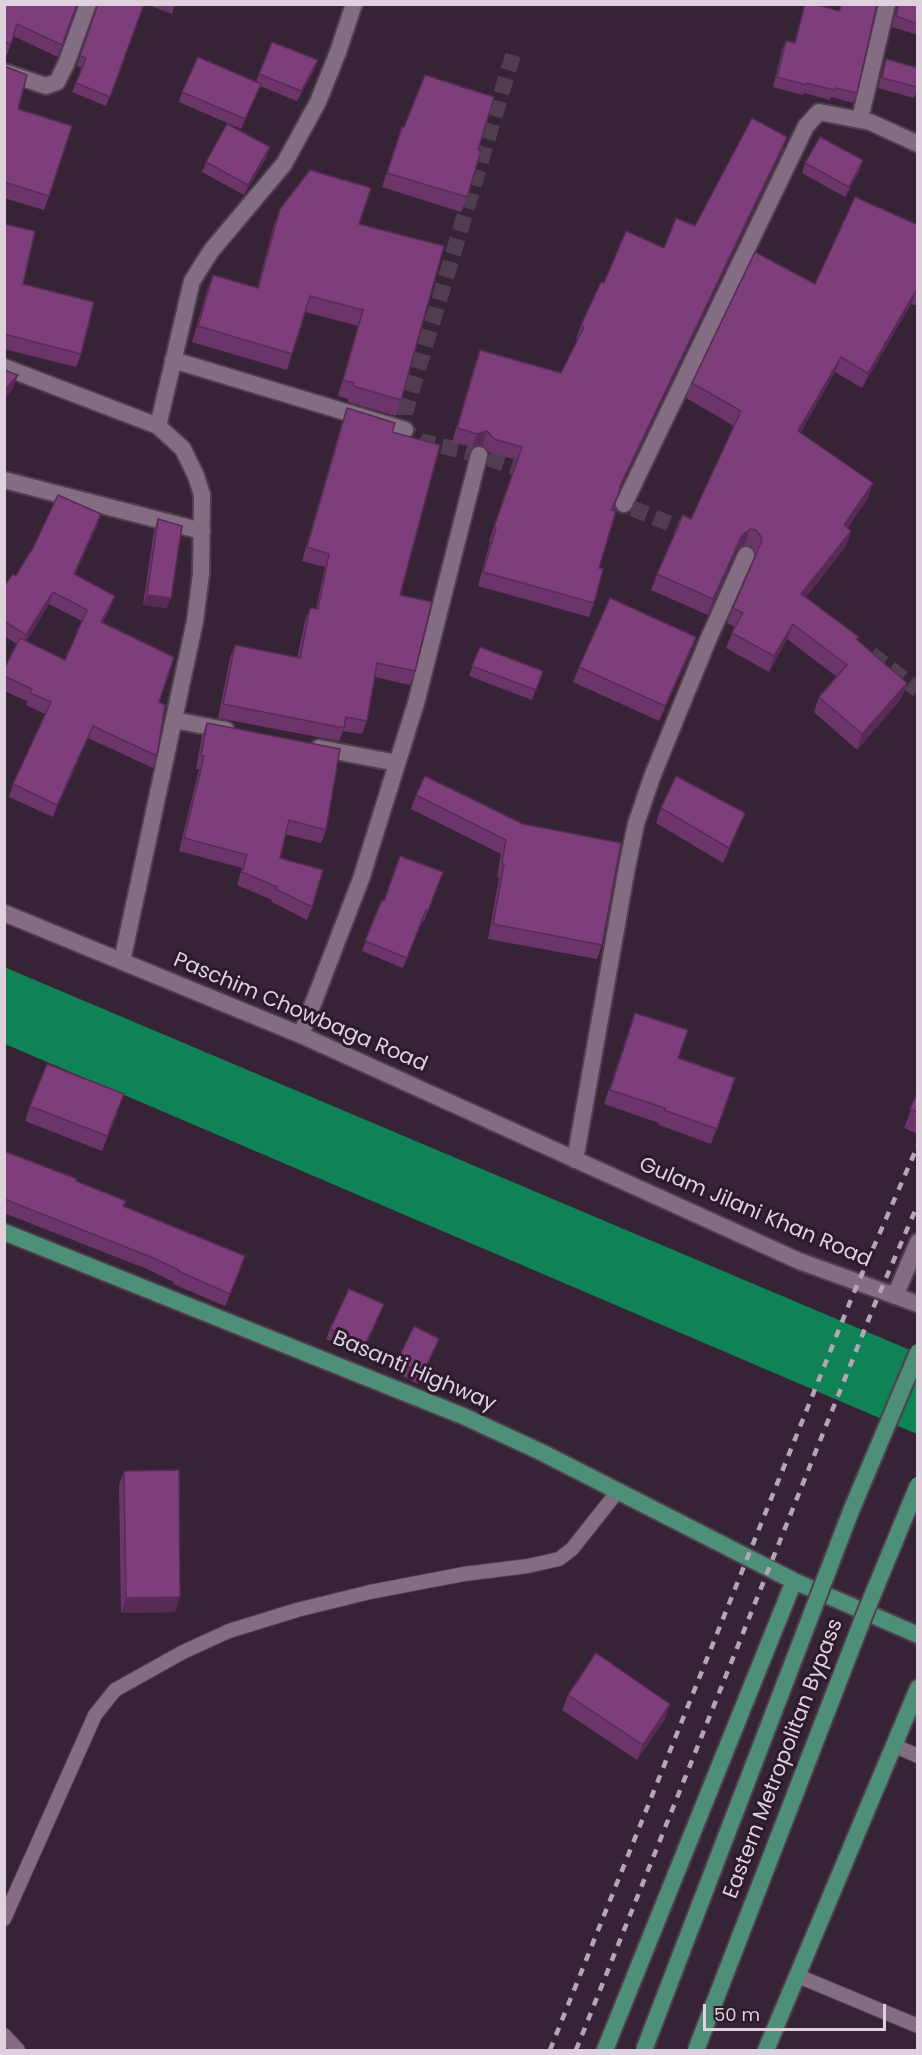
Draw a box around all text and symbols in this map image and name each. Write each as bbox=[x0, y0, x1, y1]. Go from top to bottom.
street label: Paschim Chowbaga Road bbox=[169, 948, 431, 1078]
street label: Gulam Jilani Khan Road bbox=[635, 1153, 875, 1273]
street label: Basanti Highway bbox=[329, 1326, 499, 1418]
street label: Eastern Metropolitan Bypass bbox=[719, 1616, 849, 1902]
scale bar bbox=[706, 1992, 889, 2030]
text: 50 m bbox=[714, 2002, 760, 2027]

